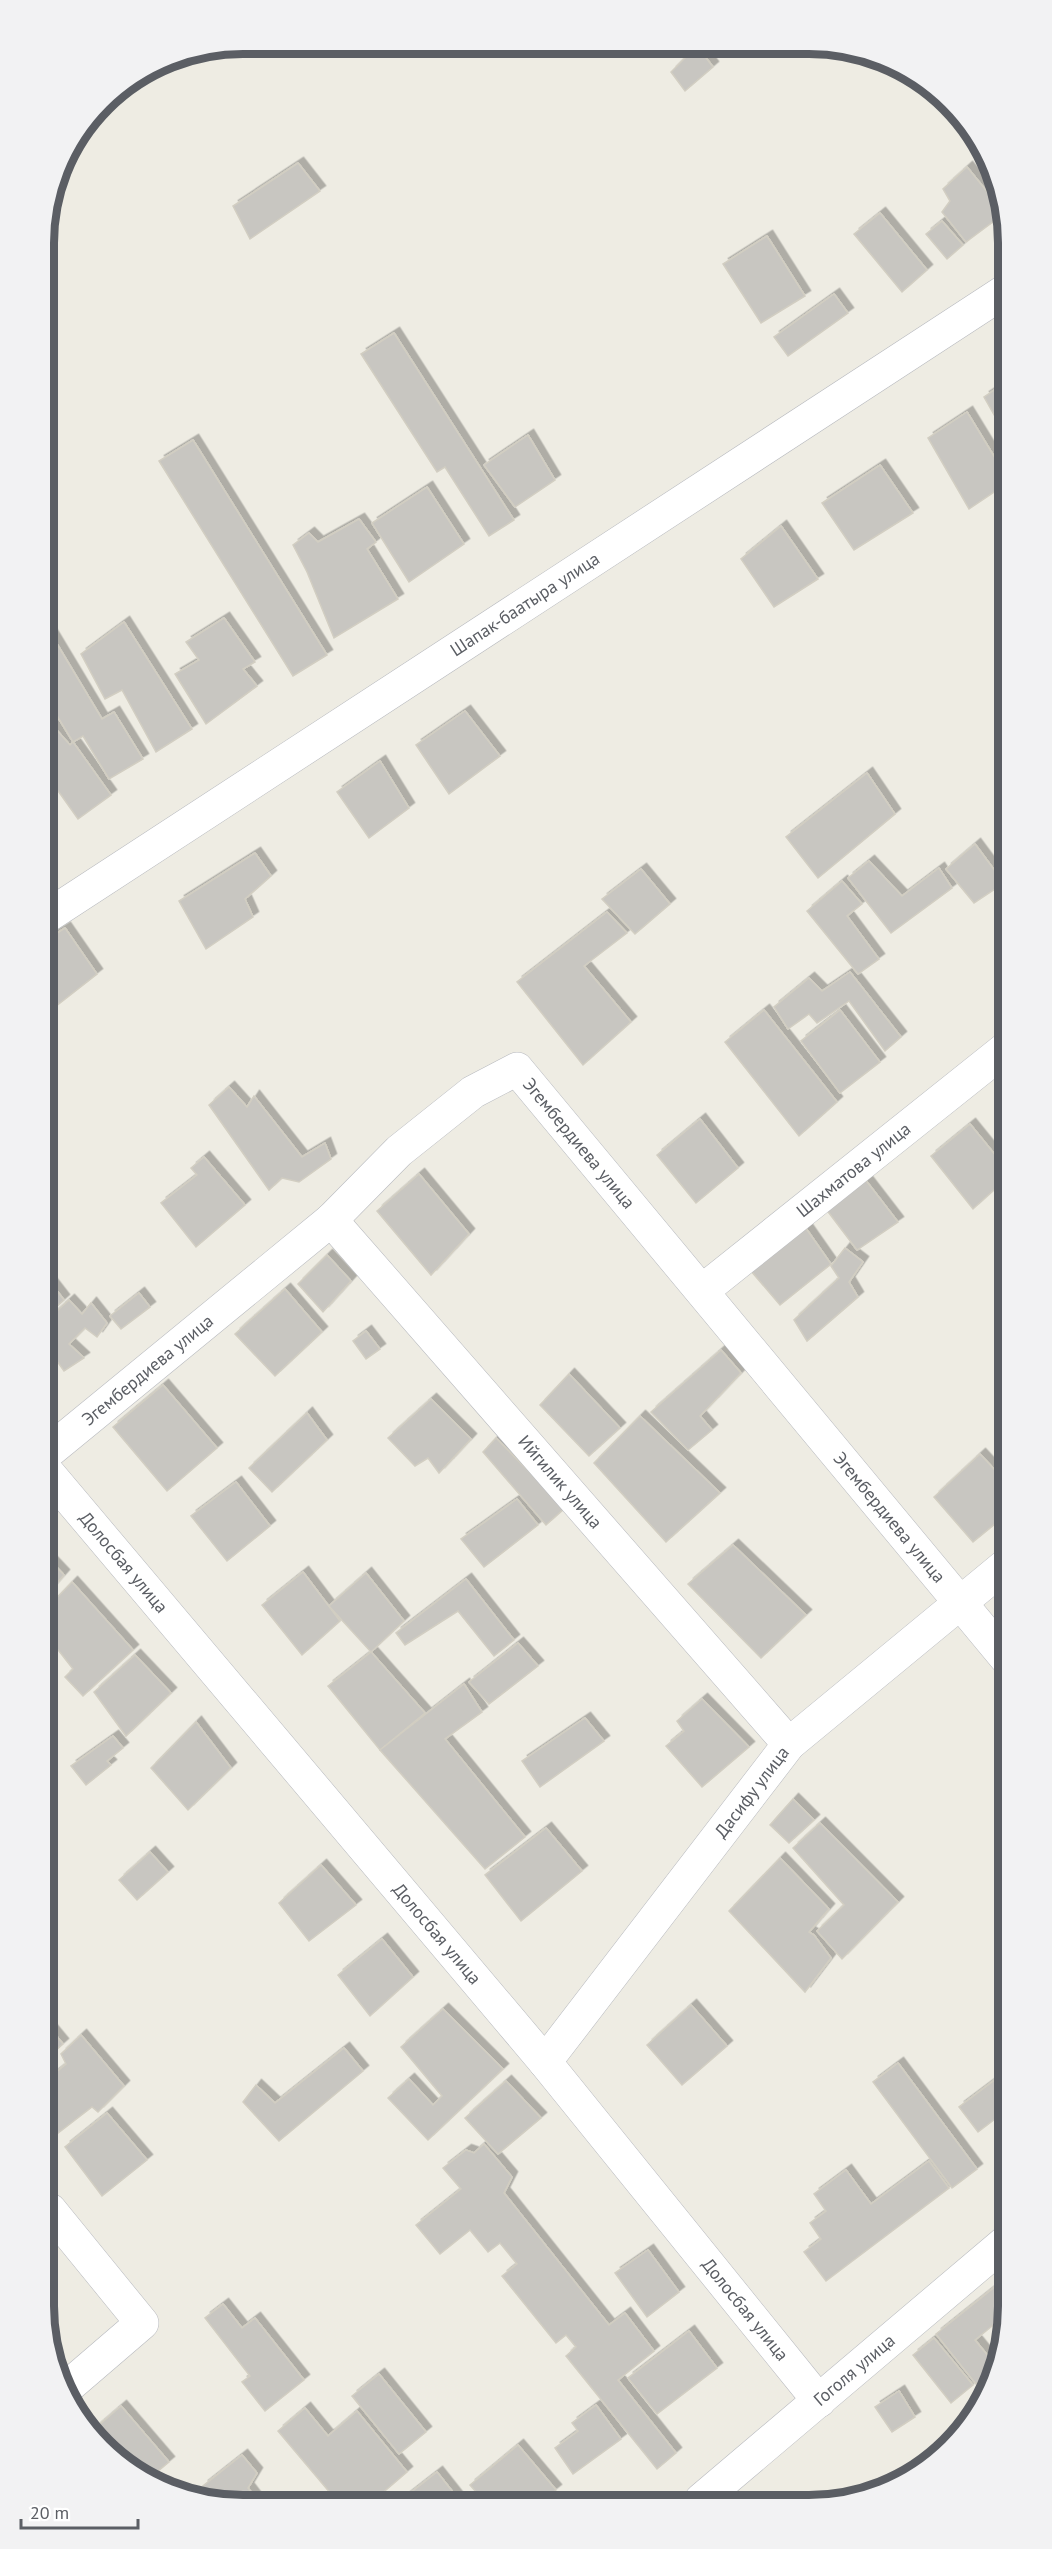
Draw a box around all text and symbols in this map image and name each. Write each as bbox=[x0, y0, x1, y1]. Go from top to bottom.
street label: Шапак-баатыра улица bbox=[446, 547, 604, 661]
street label: Эгембердиева улица bbox=[518, 1073, 640, 1213]
street label: Шахматова улица bbox=[792, 1117, 915, 1222]
street label: Эгембердиева улица bbox=[77, 1309, 218, 1430]
street label: Ийгилик улица bbox=[513, 1430, 607, 1533]
street label: Эгембердиева улица bbox=[829, 1447, 951, 1587]
street label: Долосбая улица bbox=[74, 1507, 173, 1618]
street label: Дасифу улица bbox=[709, 1742, 794, 1842]
street label: Долосбая улица bbox=[388, 1878, 487, 1989]
street label: Долосбая улица bbox=[697, 2253, 794, 2365]
street label: Гоголя улица bbox=[809, 2329, 900, 2411]
scale bar bbox=[21, 2492, 138, 2530]
text: 20 m bbox=[30, 2501, 69, 2524]

